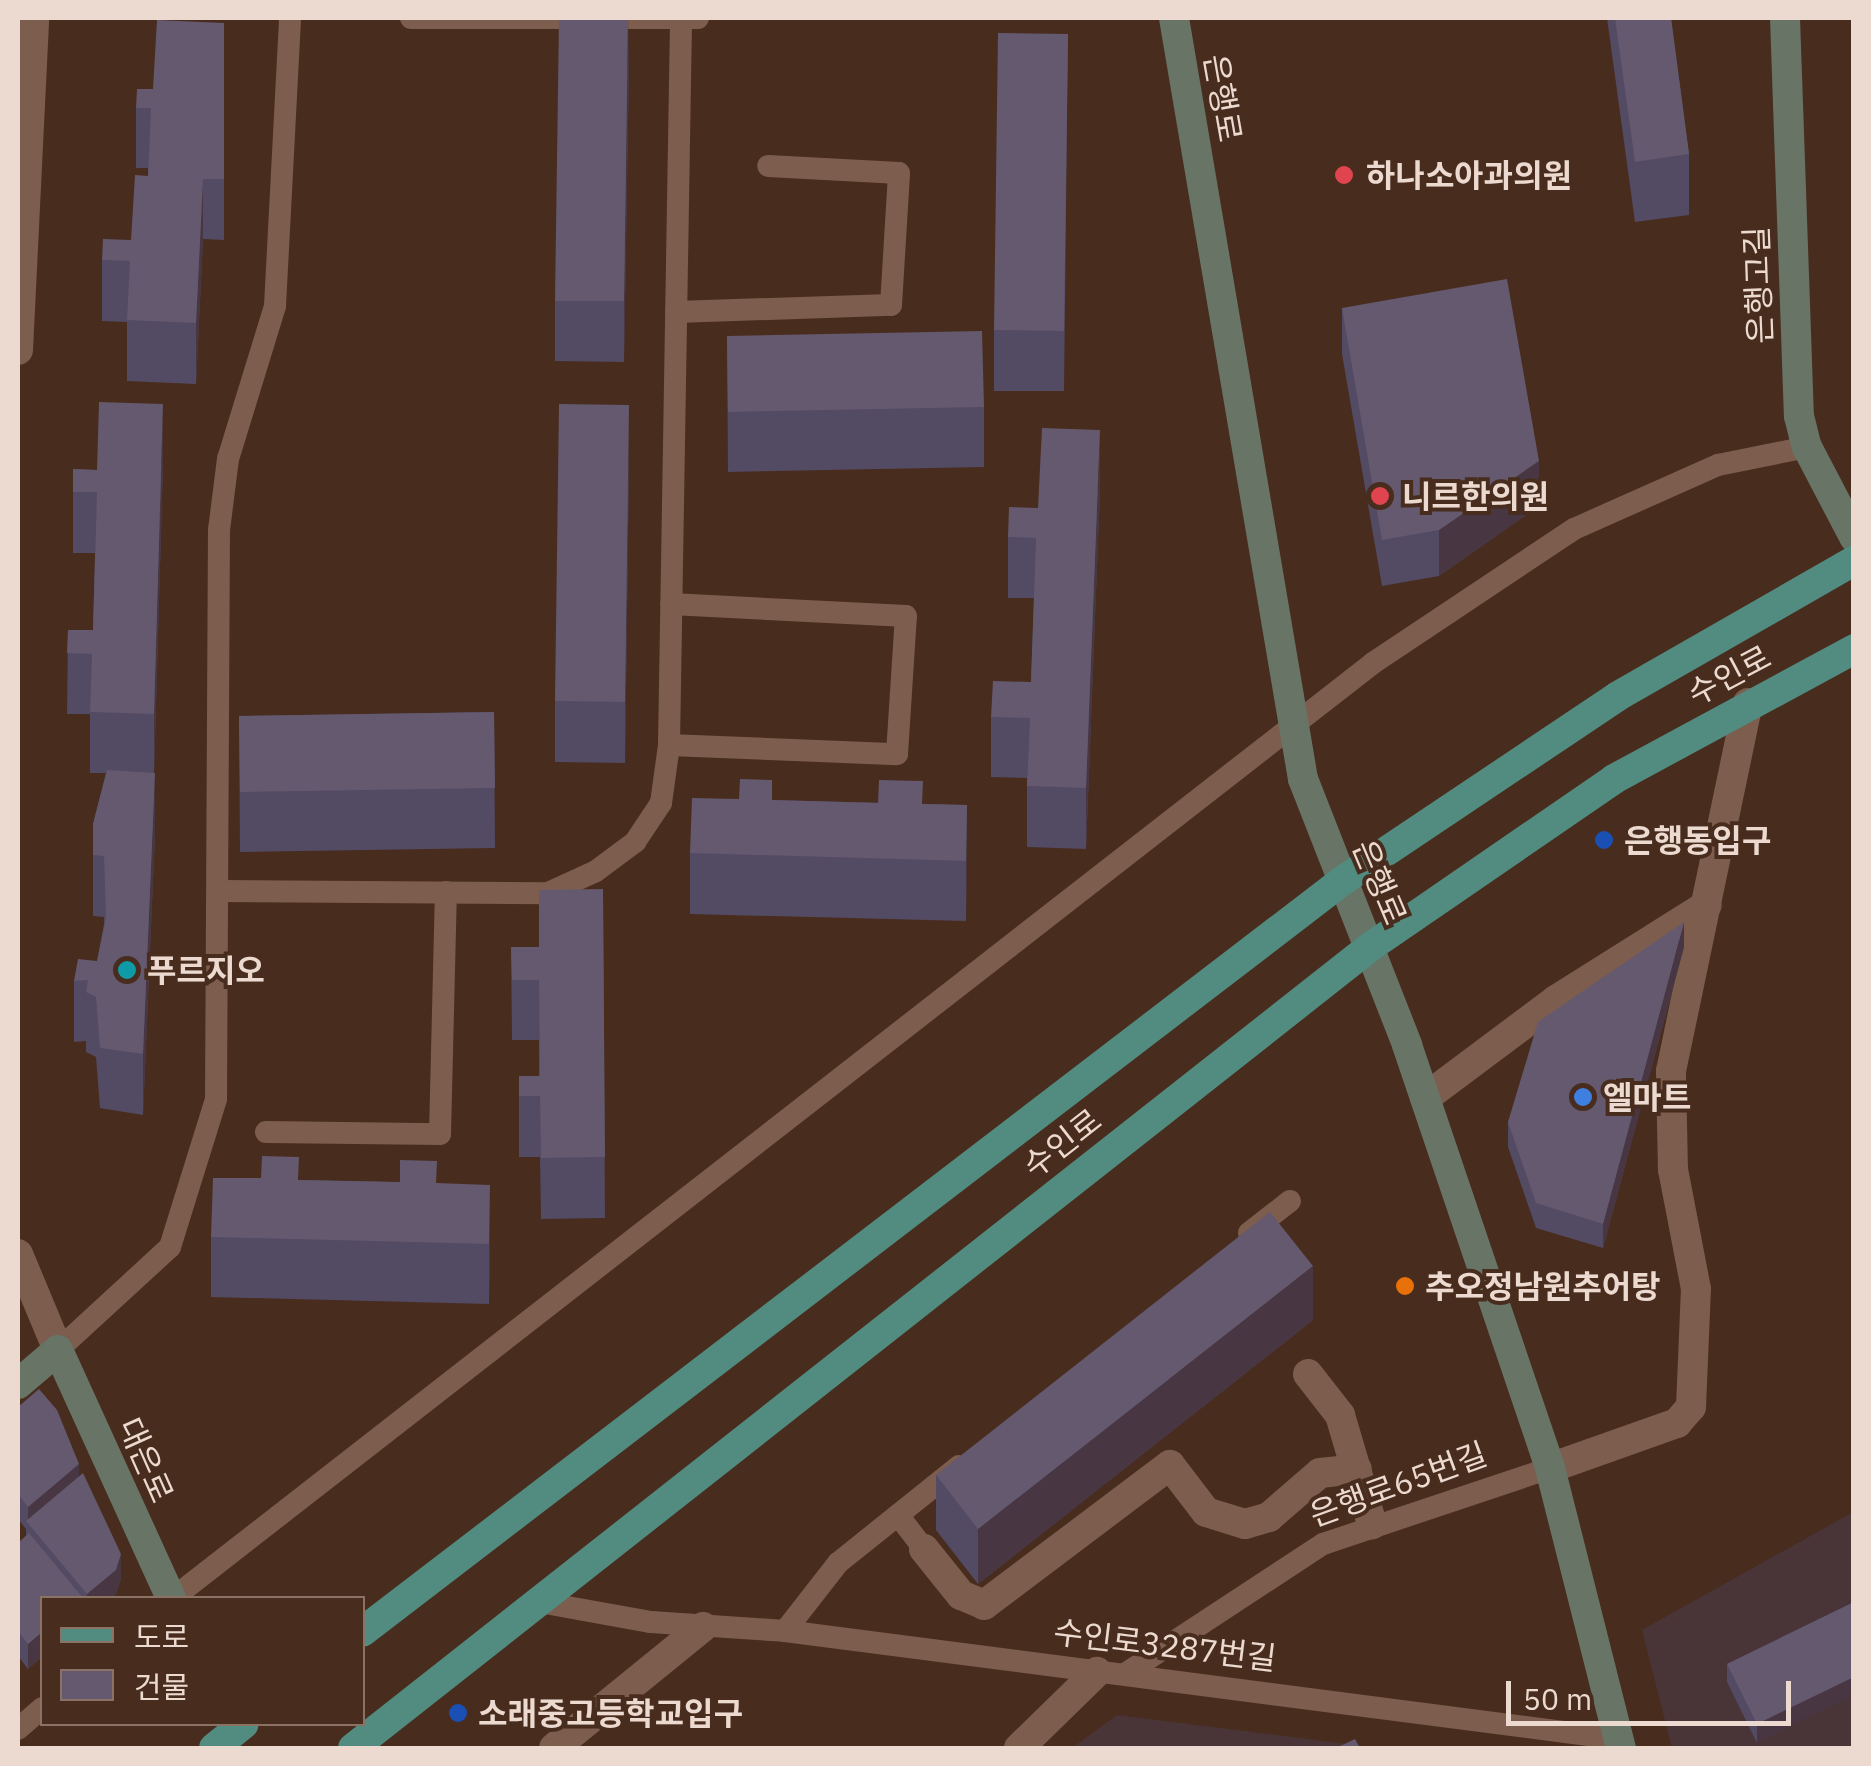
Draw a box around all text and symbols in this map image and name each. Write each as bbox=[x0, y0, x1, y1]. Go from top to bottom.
street label: 은행로 bbox=[1196, 51, 1250, 145]
place label: 하나소아과의원 bbox=[1366, 156, 1572, 194]
marker: 하나소아과의원 bbox=[1331, 162, 1357, 188]
street label: 은행고길 bbox=[1737, 225, 1779, 345]
place label: 니르한의원 bbox=[1402, 477, 1549, 515]
marker: 니르한의원 bbox=[1367, 483, 1393, 509]
street label: 수인로 bbox=[1681, 637, 1777, 713]
place label: 은행동입구 bbox=[1624, 821, 1771, 859]
marker: 은행동입구 bbox=[1593, 829, 1615, 851]
street label: 은행로 bbox=[1345, 834, 1415, 930]
place label: 푸르지오 bbox=[147, 951, 265, 989]
marker: 푸르지오 bbox=[116, 959, 138, 981]
place label: 엘마트 bbox=[1603, 1078, 1691, 1116]
marker: 엘마트 bbox=[1572, 1086, 1594, 1108]
street label: 수인로 bbox=[1015, 1101, 1109, 1185]
place label: 추오정남원추어탕 bbox=[1425, 1267, 1661, 1305]
marker: 추오정남원추어탕 bbox=[1394, 1275, 1416, 1297]
street label: 대은로 bbox=[110, 1412, 182, 1508]
street label: 은행로65번길 bbox=[1304, 1434, 1492, 1534]
legend bbox=[40, 1596, 365, 1726]
street label: 수인로3287번길 bbox=[1051, 1612, 1279, 1678]
text: 도로 bbox=[134, 1617, 189, 1656]
scale bar bbox=[1511, 1661, 1796, 1723]
text: 건물 bbox=[134, 1667, 189, 1706]
text: 50 m bbox=[1523, 1679, 1592, 1718]
place label: 소래중고등학교입구 bbox=[478, 1694, 743, 1732]
marker: 소래중고등학교입구 bbox=[447, 1702, 469, 1724]

